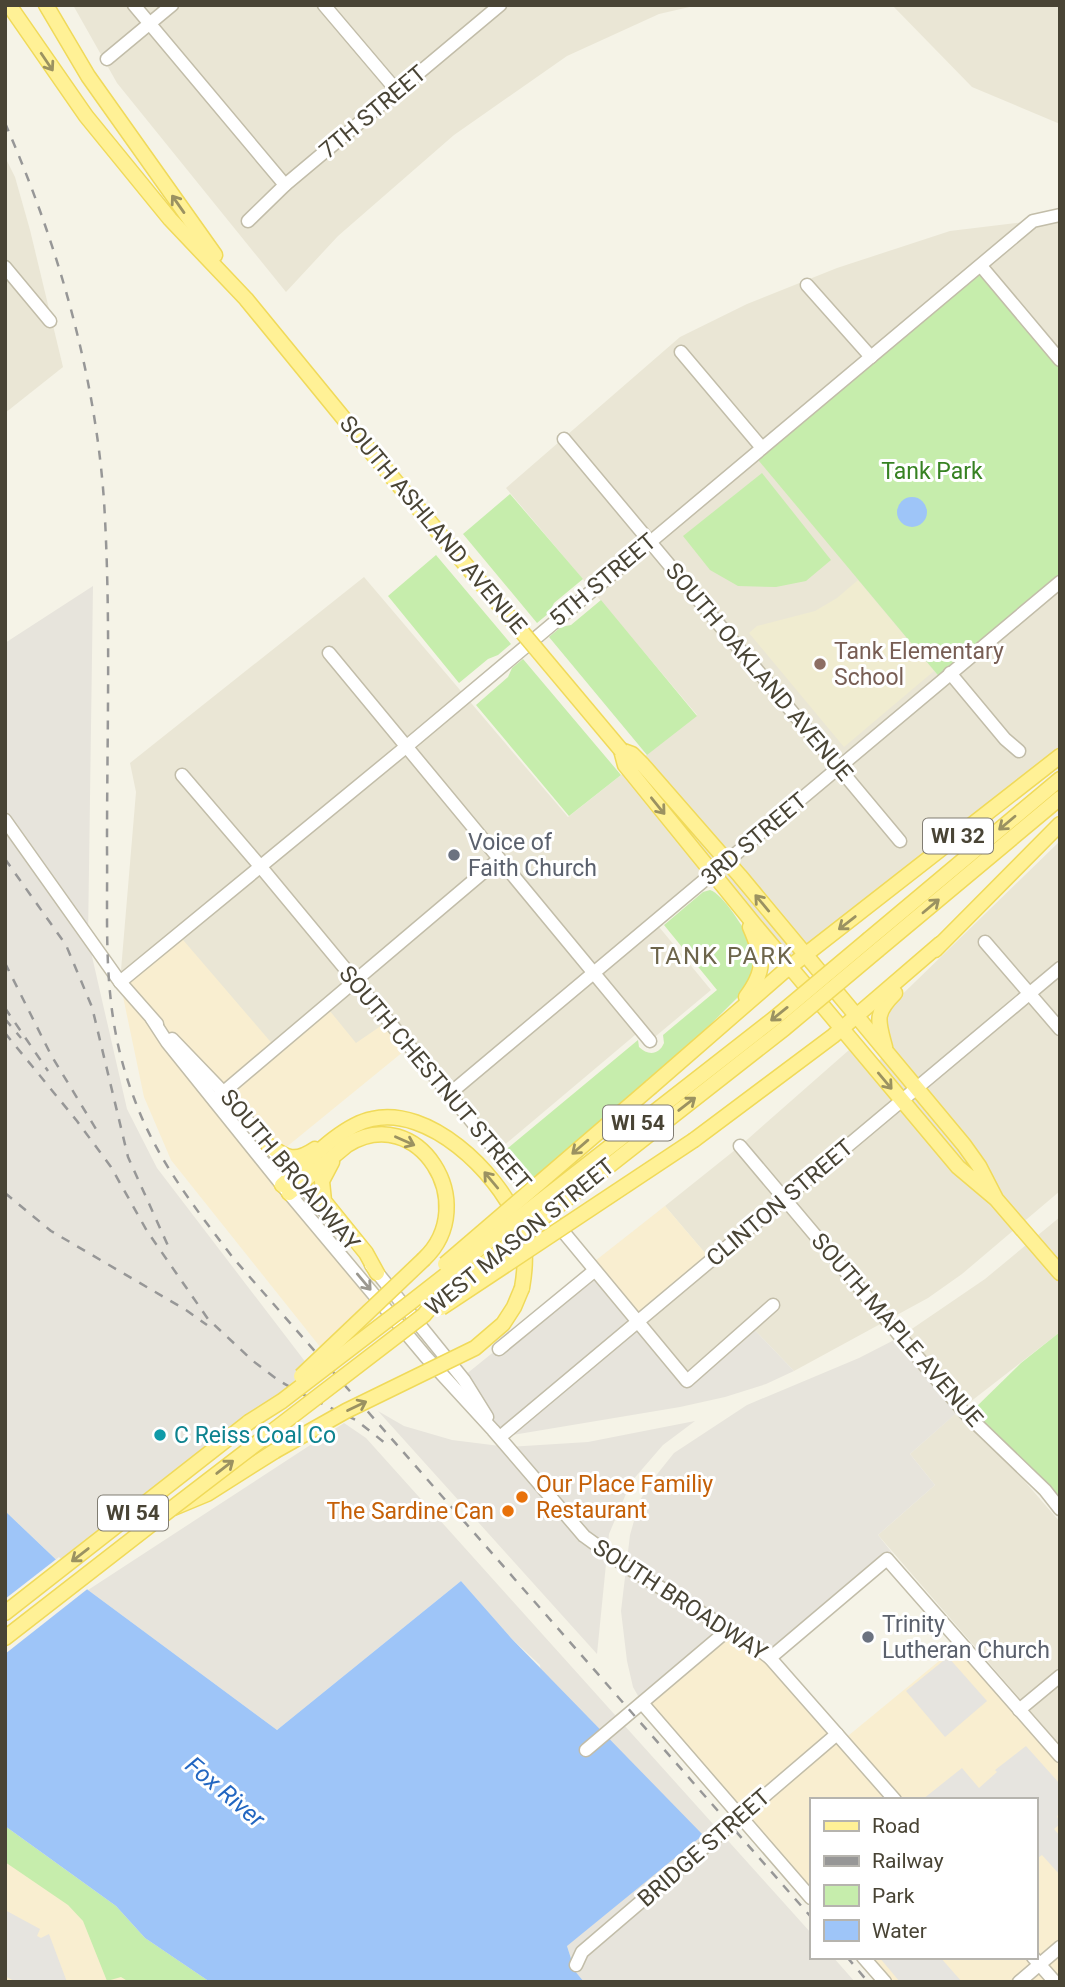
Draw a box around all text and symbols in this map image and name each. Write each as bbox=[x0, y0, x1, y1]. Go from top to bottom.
one-way arrow bbox=[40, 52, 54, 71]
street label: 7TH STREET bbox=[314, 60, 432, 164]
one-way arrow bbox=[171, 195, 185, 214]
street label: SOUTH ASHLAND AVENUE bbox=[334, 411, 532, 639]
park label: Tank Park bbox=[881, 458, 983, 485]
street label: 5TH STREET bbox=[544, 528, 662, 632]
street label: SOUTH OAKLAND AVENUE bbox=[660, 558, 858, 786]
place label: Tank Elementary School bbox=[834, 638, 1004, 691]
marker: Tank Elementary School bbox=[812, 656, 828, 672]
street label: 3RD STREET bbox=[696, 787, 813, 891]
one-way arrow bbox=[650, 797, 666, 815]
one-way arrow bbox=[999, 815, 1017, 831]
road number: WI 32 bbox=[923, 818, 993, 854]
place label: Voice of Faith Church bbox=[468, 829, 597, 882]
marker: Voice of Faith Church bbox=[446, 847, 462, 863]
one-way arrow bbox=[754, 894, 770, 912]
one-way arrow bbox=[921, 898, 939, 914]
one-way arrow bbox=[838, 915, 856, 930]
district label: TANK PARK bbox=[650, 942, 794, 970]
street label: SOUTH CHESTNUT STREET bbox=[333, 961, 537, 1196]
one-way arrow bbox=[771, 1006, 789, 1022]
one-way arrow bbox=[877, 1072, 893, 1090]
street label: SOUTH BROADWAY bbox=[215, 1084, 365, 1256]
one-way arrow bbox=[678, 1096, 696, 1111]
road number: WI 54 bbox=[603, 1106, 673, 1140]
street label: CLINTON STREET bbox=[701, 1134, 859, 1272]
one-way arrow bbox=[394, 1135, 415, 1148]
one-way arrow bbox=[572, 1139, 590, 1155]
street label: WEST MASON STREET bbox=[420, 1153, 620, 1321]
one-way arrow bbox=[483, 1172, 499, 1190]
street label: SOUTH MAPLE AVENUE bbox=[806, 1228, 988, 1432]
one-way arrow bbox=[356, 1273, 372, 1291]
one-way arrow bbox=[346, 1399, 367, 1413]
place label: C Reiss Coal Co bbox=[174, 1422, 336, 1449]
marker: C Reiss Coal Co bbox=[152, 1427, 168, 1443]
one-way arrow bbox=[215, 1460, 233, 1475]
place label: Our Place Familiy Restaurant bbox=[536, 1471, 713, 1524]
marker: Our Place Familiy Restaurant bbox=[514, 1489, 530, 1505]
road number: WI 54 bbox=[98, 1496, 168, 1530]
place label: The Sardine Can bbox=[327, 1498, 494, 1525]
marker: The Sardine Can bbox=[500, 1503, 516, 1519]
street label: SOUTH BROADWAY bbox=[588, 1534, 772, 1666]
one-way arrow bbox=[71, 1547, 90, 1562]
place label: Trinity Lutheran Church bbox=[882, 1611, 1050, 1664]
marker: Trinity Lutheran Church bbox=[860, 1629, 876, 1645]
water label: Fox River bbox=[180, 1751, 271, 1834]
street label: BRIDGE STREET bbox=[633, 1783, 776, 1913]
legend bbox=[810, 1798, 1037, 1959]
text: Road bbox=[872, 1814, 920, 1838]
text: Railway bbox=[872, 1849, 944, 1873]
text: Park bbox=[872, 1884, 915, 1908]
text: Water bbox=[872, 1919, 927, 1943]

